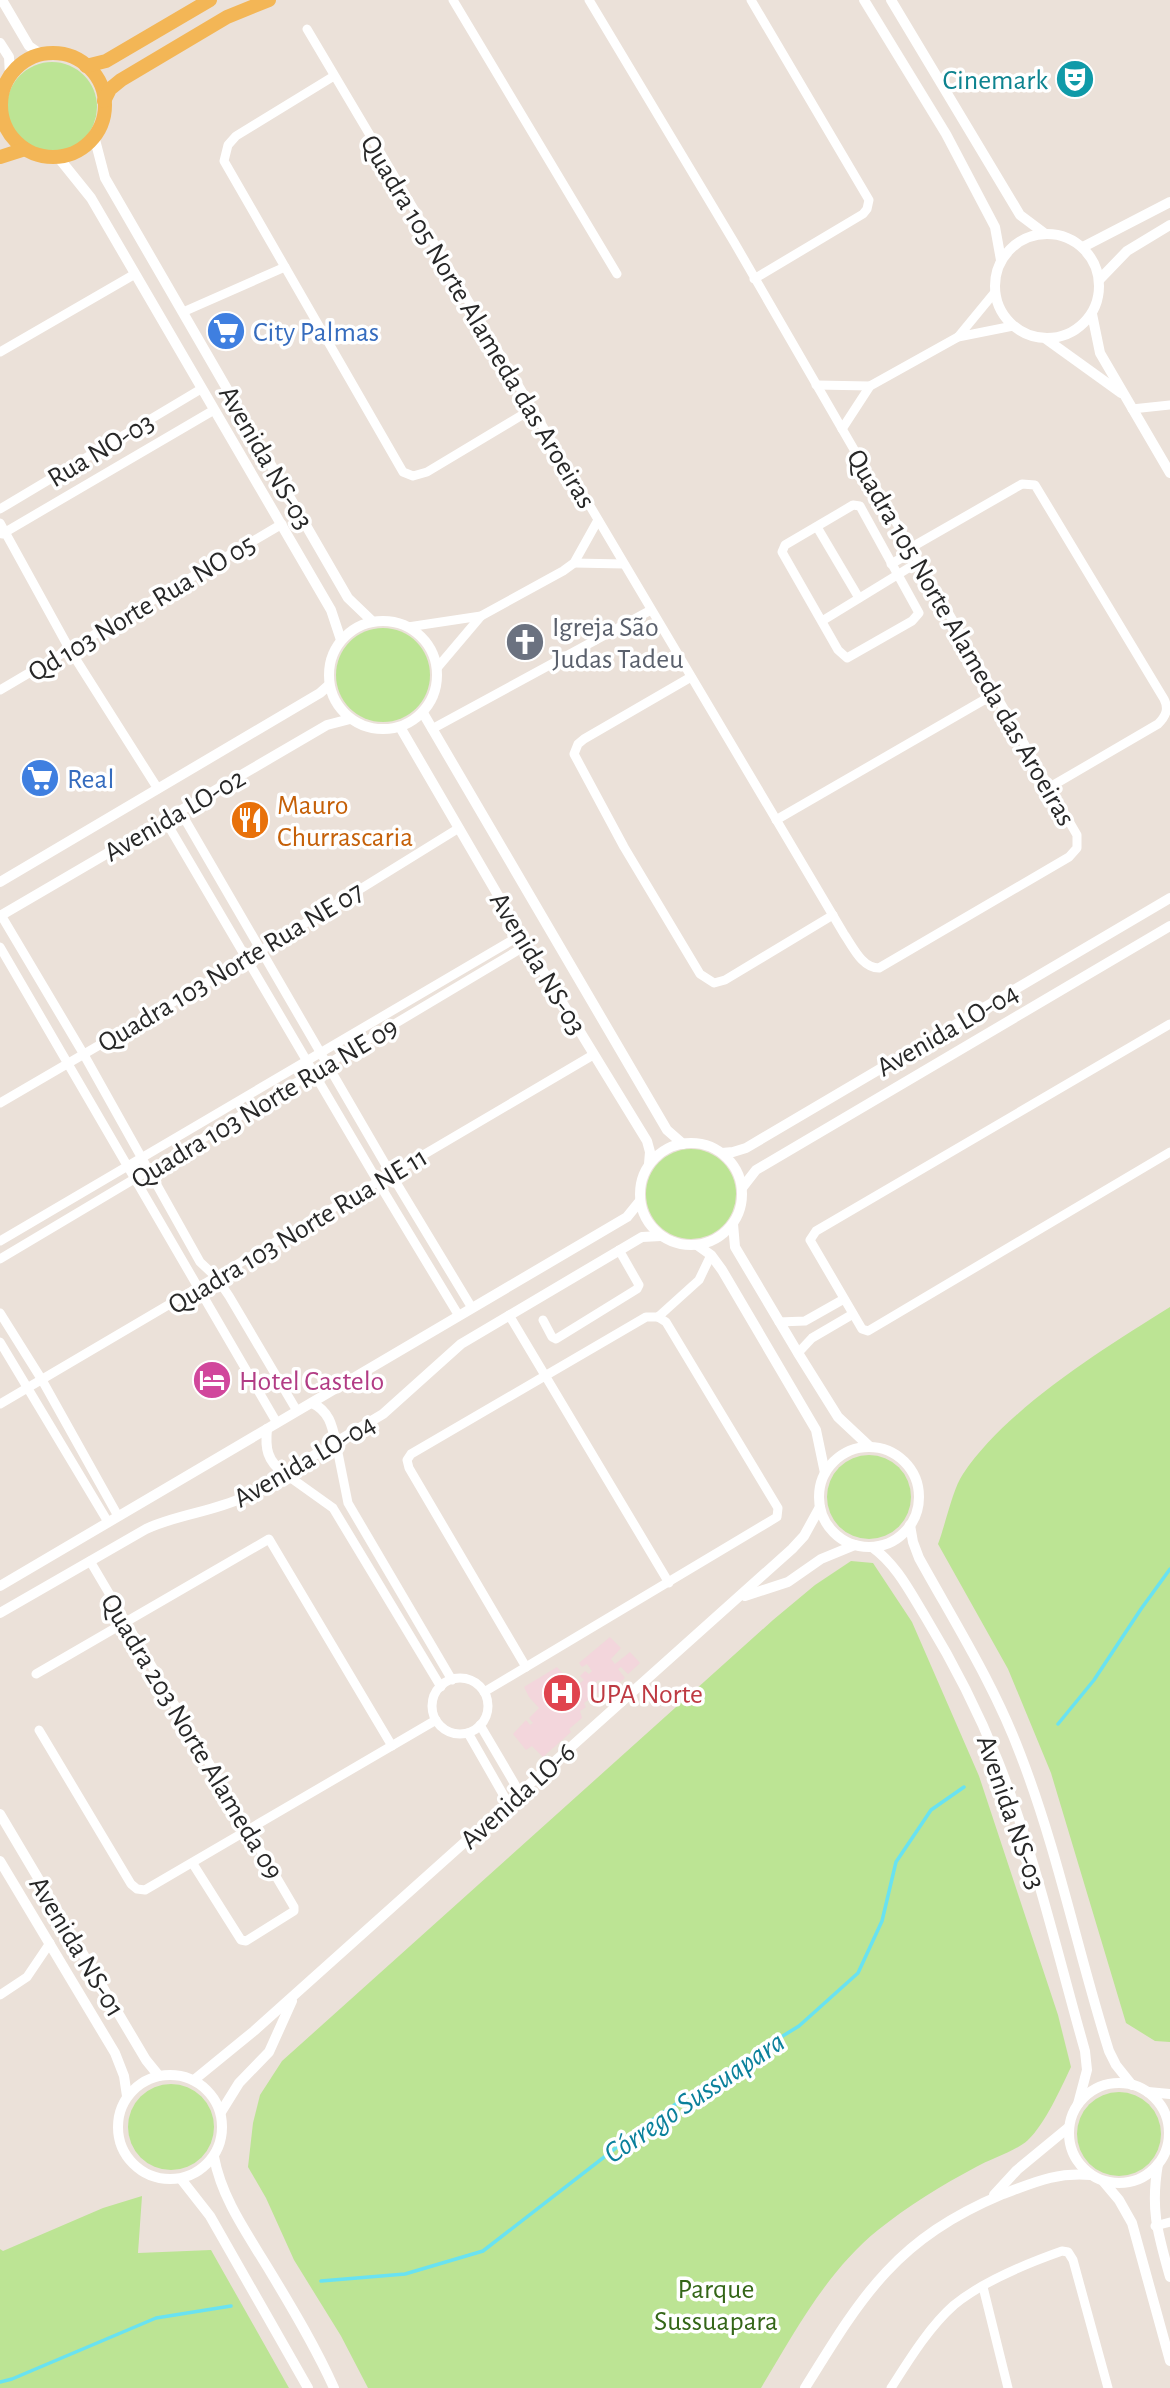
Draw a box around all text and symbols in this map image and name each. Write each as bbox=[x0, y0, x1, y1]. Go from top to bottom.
theatre icon: Cinemark bbox=[1054, 58, 1096, 100]
place label: Cinemark bbox=[942, 67, 1048, 95]
street label: Quadra 105 Norte Alameda das Aroeiras bbox=[355, 131, 600, 513]
supermarket icon: City Palmas bbox=[205, 310, 247, 352]
place label: City Palmas bbox=[253, 319, 379, 347]
street label: Avenida NS-03 bbox=[213, 381, 318, 535]
street label: Rua NO-03 bbox=[43, 408, 159, 493]
street label: Quadra 105 Norte Alameda das Aroeiras bbox=[841, 445, 1080, 831]
street label: Qd 103 Norte Rua NO 05 bbox=[24, 530, 260, 687]
place label: Igreja São Judas Tadeu bbox=[552, 614, 684, 674]
church icon: Igreja São Judas Tadeu bbox=[504, 621, 546, 663]
supermarket icon: Real bbox=[19, 757, 61, 799]
street label: Avenida LO-02 bbox=[100, 764, 250, 867]
place label: Real bbox=[67, 766, 114, 794]
place label: Mauro Churrascaria bbox=[277, 792, 413, 852]
restaurant icon: Mauro Churrascaria bbox=[229, 799, 271, 841]
street label: Quadra 103 Norte Rua NE 07 bbox=[93, 877, 369, 1058]
street label: Avenida NS-03 bbox=[484, 888, 591, 1040]
street label: Avenida LO-04 bbox=[872, 979, 1024, 1083]
street label: Quadra 103 Norte Rua NE 09 bbox=[127, 1013, 403, 1194]
street label: Quadra 103 Norte Rua NE 11 bbox=[164, 1143, 433, 1320]
hotel icon: Hotel Castelo bbox=[191, 1359, 233, 1401]
place label: Hotel Castelo bbox=[239, 1368, 384, 1396]
street label: Avenida LO-04 bbox=[229, 1410, 381, 1514]
street label: Quadra 203 Norte Alameda 09 bbox=[95, 1589, 288, 1885]
hospital icon: UPA Norte bbox=[541, 1672, 583, 1714]
place label: UPA Norte bbox=[589, 1681, 703, 1709]
street label: Avenida NS-03 bbox=[971, 1732, 1049, 1893]
street label: Avenida LO-6 bbox=[456, 1738, 581, 1855]
street label: Avenida NS-01 bbox=[23, 1872, 129, 2022]
water label: Córrego Sussuapara bbox=[599, 2027, 790, 2169]
park label: Parque Sussuapara bbox=[654, 2276, 778, 2336]

